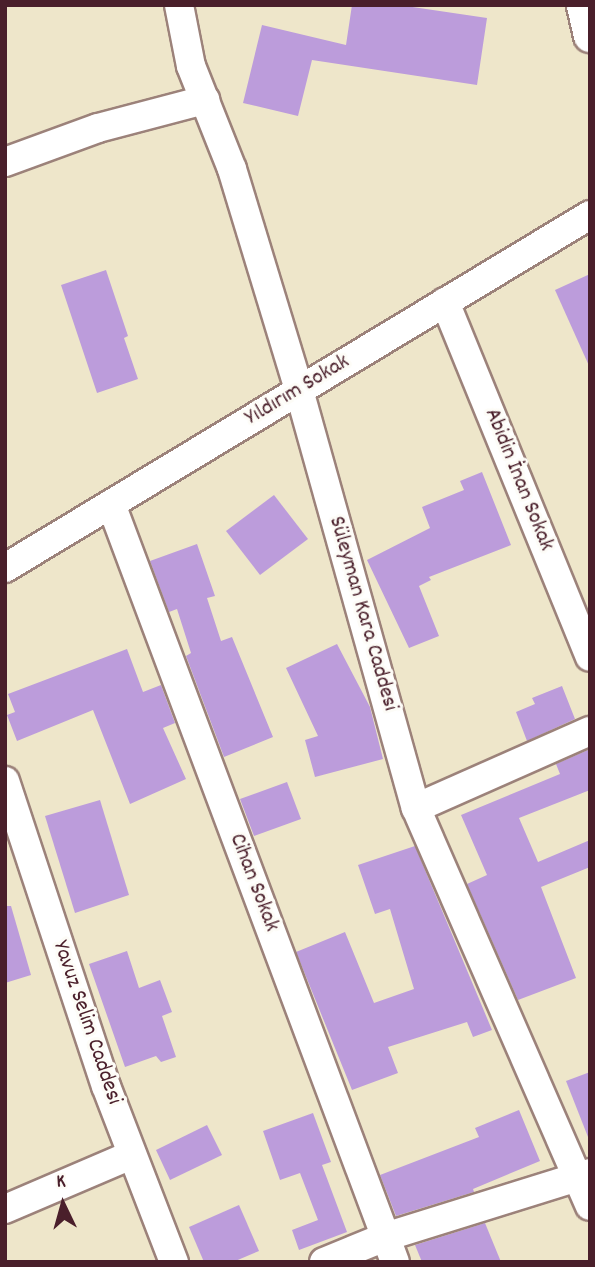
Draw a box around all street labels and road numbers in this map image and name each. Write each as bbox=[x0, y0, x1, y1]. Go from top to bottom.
street label: Yıldırım Sokak bbox=[241, 349, 355, 433]
street label: Abidin İnan Sokak bbox=[477, 405, 559, 555]
street label: Süleyman Kara Caddesi bbox=[321, 514, 403, 714]
street label: Cihan Sokak bbox=[222, 830, 284, 936]
street label: Yavuz Selim Caddesi bbox=[45, 937, 127, 1109]

